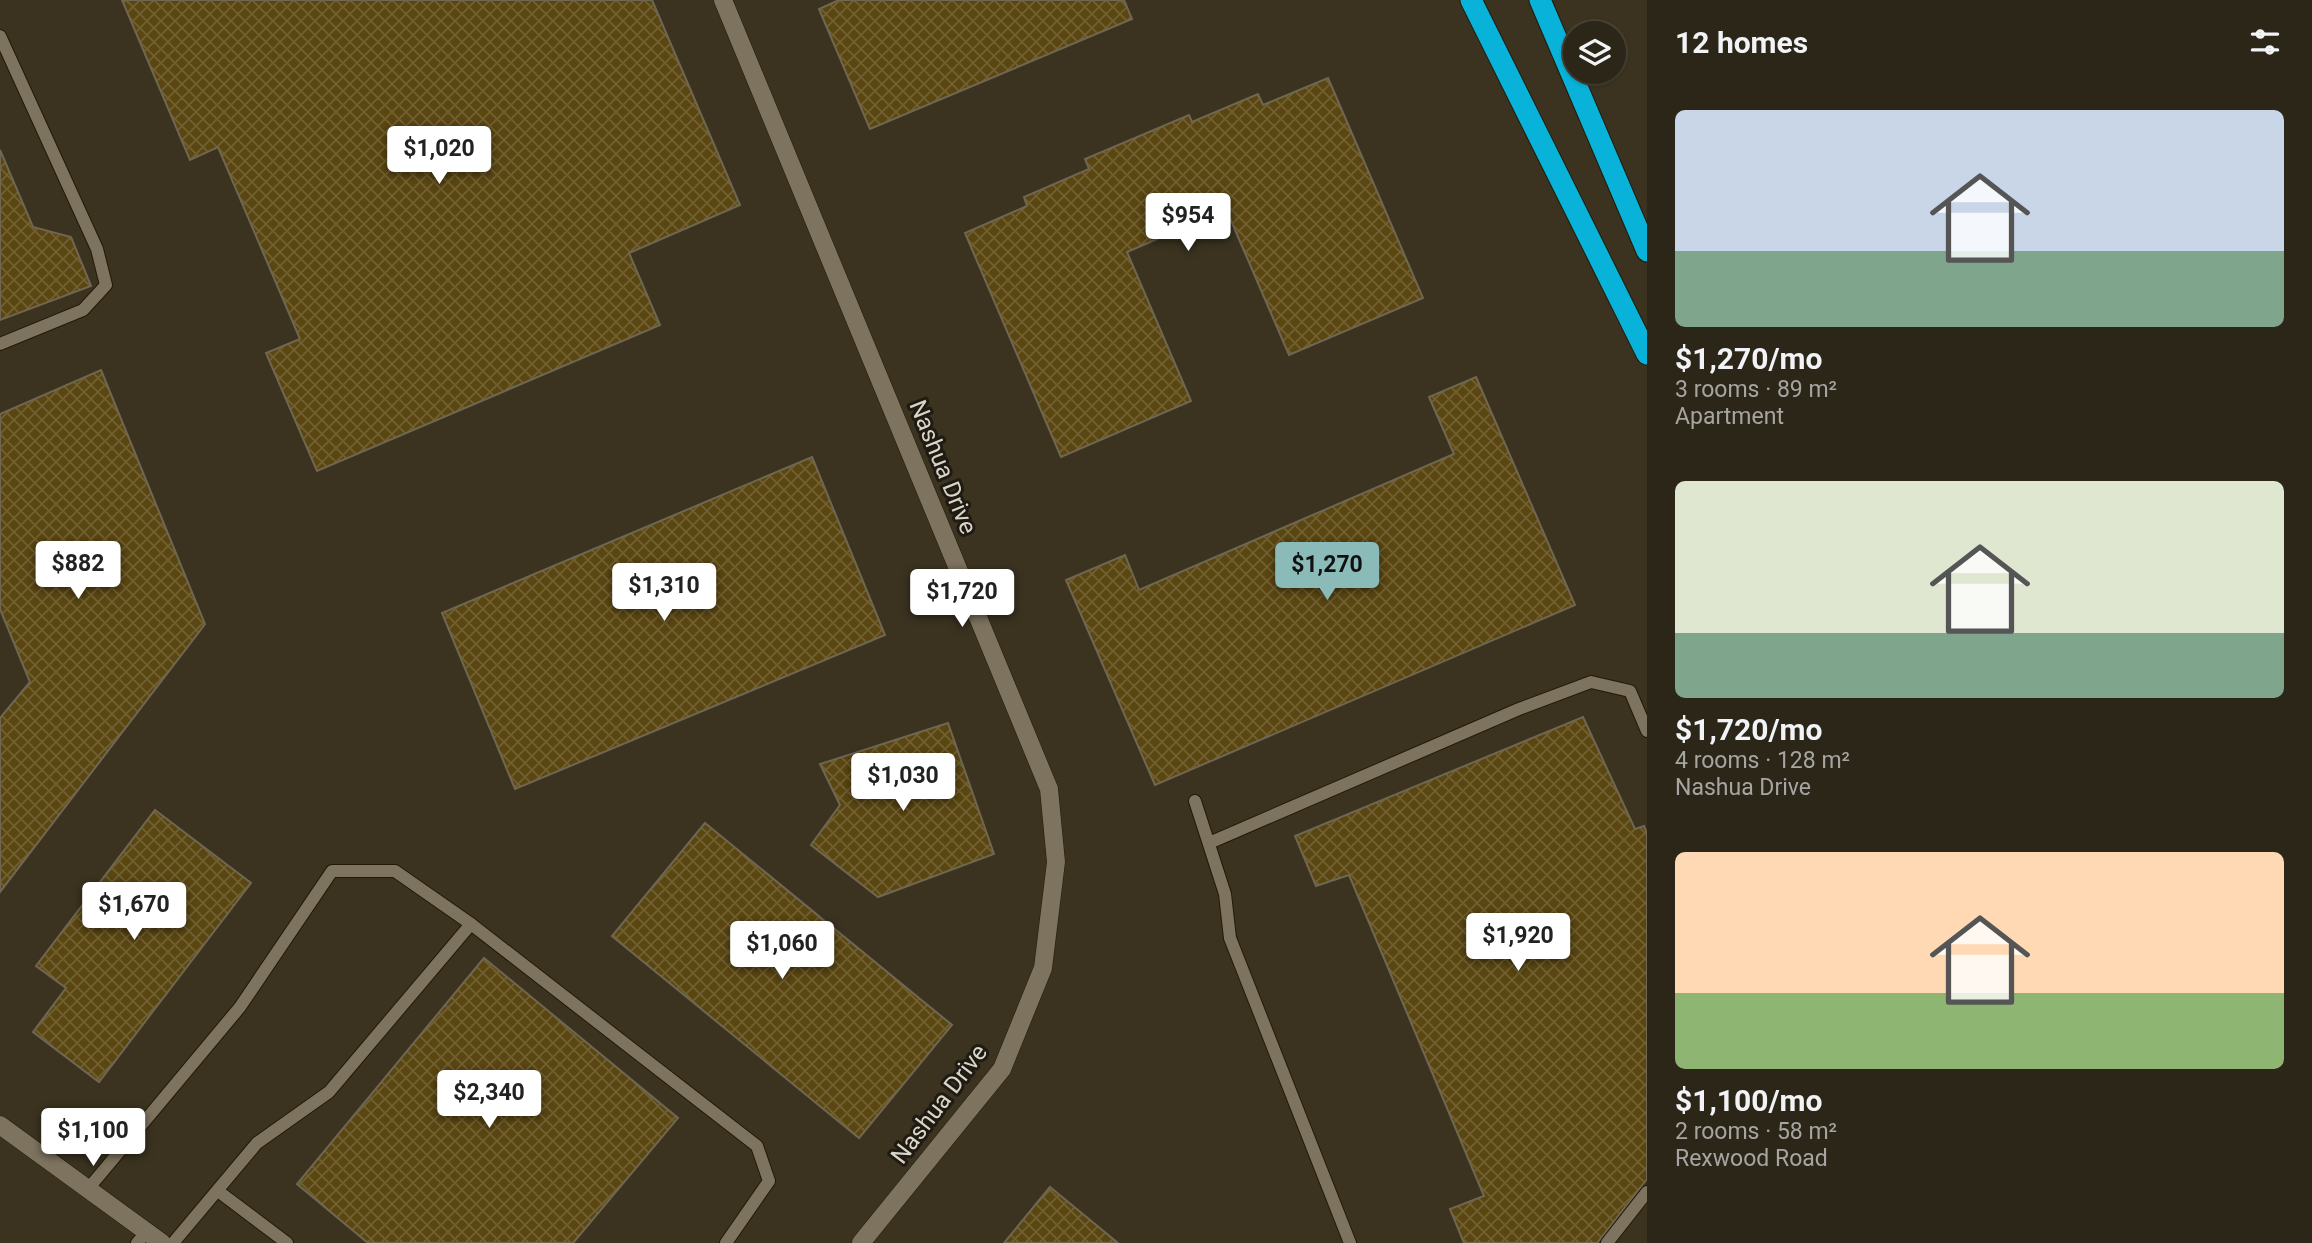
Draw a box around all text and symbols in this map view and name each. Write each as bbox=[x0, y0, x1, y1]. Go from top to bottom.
map controls bbox=[1563, 21, 1626, 84]
button: layers bbox=[1563, 21, 1626, 84]
icon: filters bbox=[2246, 23, 2284, 61]
text: 12 homes bbox=[1675, 25, 1808, 60]
pin: $1,020 bbox=[382, 127, 496, 186]
text: $1,020 bbox=[403, 135, 475, 162]
icon: home bbox=[1917, 155, 2043, 281]
pin: $954 bbox=[1147, 194, 1229, 253]
text: $954 bbox=[1162, 202, 1214, 229]
text: $1,270/mo bbox=[1675, 341, 1823, 376]
text: 3 rooms · 89 m² bbox=[1675, 376, 1837, 403]
street label: Nashua Drive bbox=[903, 396, 983, 538]
text: Apartment bbox=[1675, 403, 1784, 430]
icon: home bbox=[1917, 526, 2043, 652]
pin: $882 bbox=[37, 542, 119, 601]
pin: $1,270 bbox=[1270, 542, 1384, 602]
text: $882 bbox=[52, 550, 104, 577]
text: $1,270 bbox=[1291, 551, 1363, 578]
pin: $1,310 bbox=[607, 564, 721, 623]
pin: $1,720 bbox=[905, 570, 1019, 629]
text: $1,310 bbox=[628, 572, 700, 599]
text: $1,720 bbox=[926, 578, 998, 605]
text: $1,720/mo bbox=[1675, 712, 1823, 747]
text: 4 rooms · 128 m² bbox=[1675, 747, 1850, 774]
pin: $1,030 bbox=[846, 754, 960, 813]
text: $1,030 bbox=[867, 762, 939, 789]
text: Nashua Drive bbox=[1675, 774, 1811, 801]
pin: $1,670 bbox=[77, 883, 191, 942]
text: $1,670 bbox=[98, 891, 170, 918]
icon: home bbox=[1917, 897, 2043, 1023]
pin: $1,920 bbox=[1461, 914, 1575, 973]
pin: $1,060 bbox=[725, 922, 839, 981]
text: $1,920 bbox=[1482, 922, 1554, 949]
text: $1,060 bbox=[746, 930, 818, 957]
street label: Nashua Drive bbox=[885, 1039, 993, 1169]
pin: $2,340 bbox=[432, 1070, 546, 1130]
text: $2,340 bbox=[453, 1079, 525, 1106]
text: $1,100/mo bbox=[1675, 1083, 1823, 1118]
pin: $1,100 bbox=[36, 1108, 150, 1168]
text: $1,100 bbox=[57, 1117, 129, 1144]
text: 2 rooms · 58 m² bbox=[1675, 1118, 1837, 1145]
text: Rexwood Road bbox=[1675, 1145, 1828, 1172]

